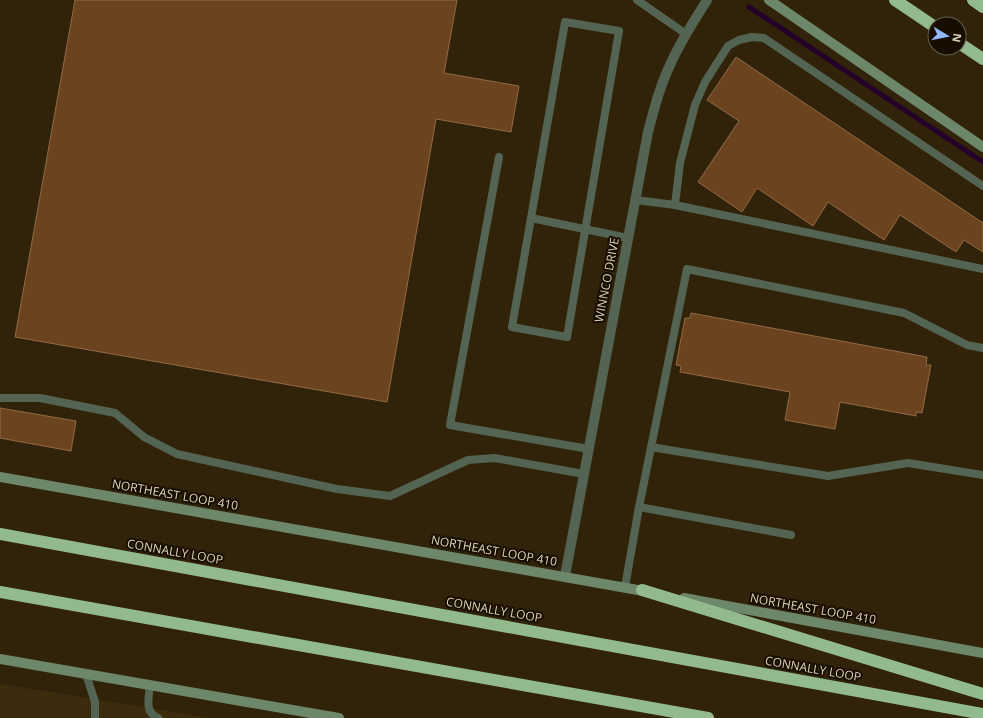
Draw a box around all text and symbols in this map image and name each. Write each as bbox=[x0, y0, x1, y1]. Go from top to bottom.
north arrow bbox=[927, 16, 967, 56]
text: N bbox=[949, 32, 966, 44]
street label: WINNCO DRIVE bbox=[590, 236, 623, 324]
street label: NORTHEAST LOOP 410 bbox=[111, 475, 240, 514]
street label: NORTHEAST LOOP 410 bbox=[430, 531, 559, 570]
street label: CONNALLY LOOP bbox=[126, 535, 224, 568]
street label: NORTHEAST LOOP 410 bbox=[749, 589, 878, 628]
street label: CONNALLY LOOP bbox=[445, 593, 543, 626]
street label: CONNALLY LOOP bbox=[764, 652, 862, 685]

